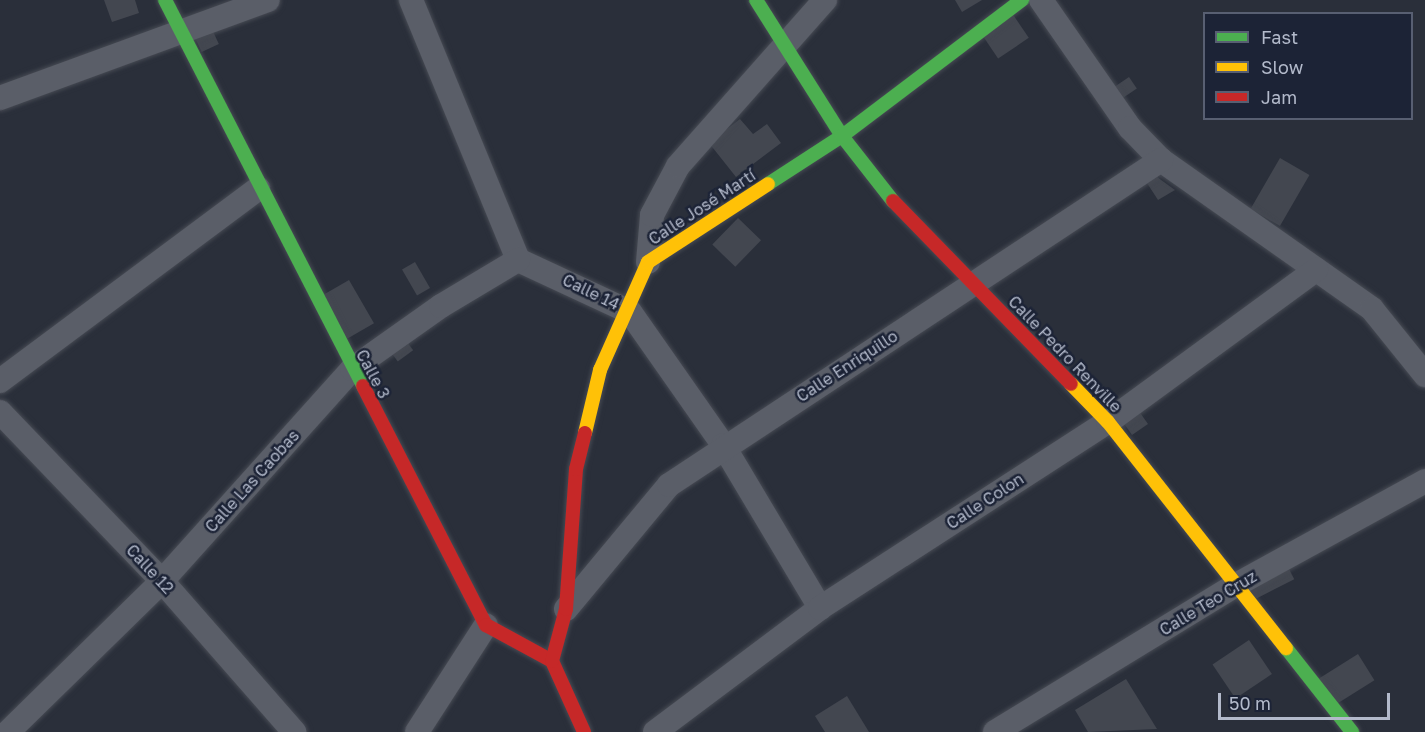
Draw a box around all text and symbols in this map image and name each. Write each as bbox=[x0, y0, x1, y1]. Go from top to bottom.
legend bbox=[1203, 12, 1413, 120]
text: Fast bbox=[1261, 26, 1298, 48]
text: Slow bbox=[1261, 56, 1303, 78]
text: Jam bbox=[1261, 86, 1297, 108]
street label: Calle José Martí bbox=[645, 165, 759, 249]
street label: Calle 14 bbox=[559, 270, 623, 314]
street label: Calle Pedro Renville bbox=[1004, 292, 1126, 416]
street label: Calle Enriquillo bbox=[793, 326, 901, 406]
street label: Calle 3 bbox=[352, 346, 394, 402]
street label: Calle Las Caobas bbox=[201, 426, 303, 536]
street label: Calle Colon bbox=[943, 469, 1027, 533]
street label: Calle 12 bbox=[122, 540, 178, 598]
street label: Calle Teo Cruz bbox=[1156, 567, 1260, 639]
scale bar bbox=[1221, 681, 1394, 719]
text: 50 m bbox=[1229, 692, 1271, 714]

